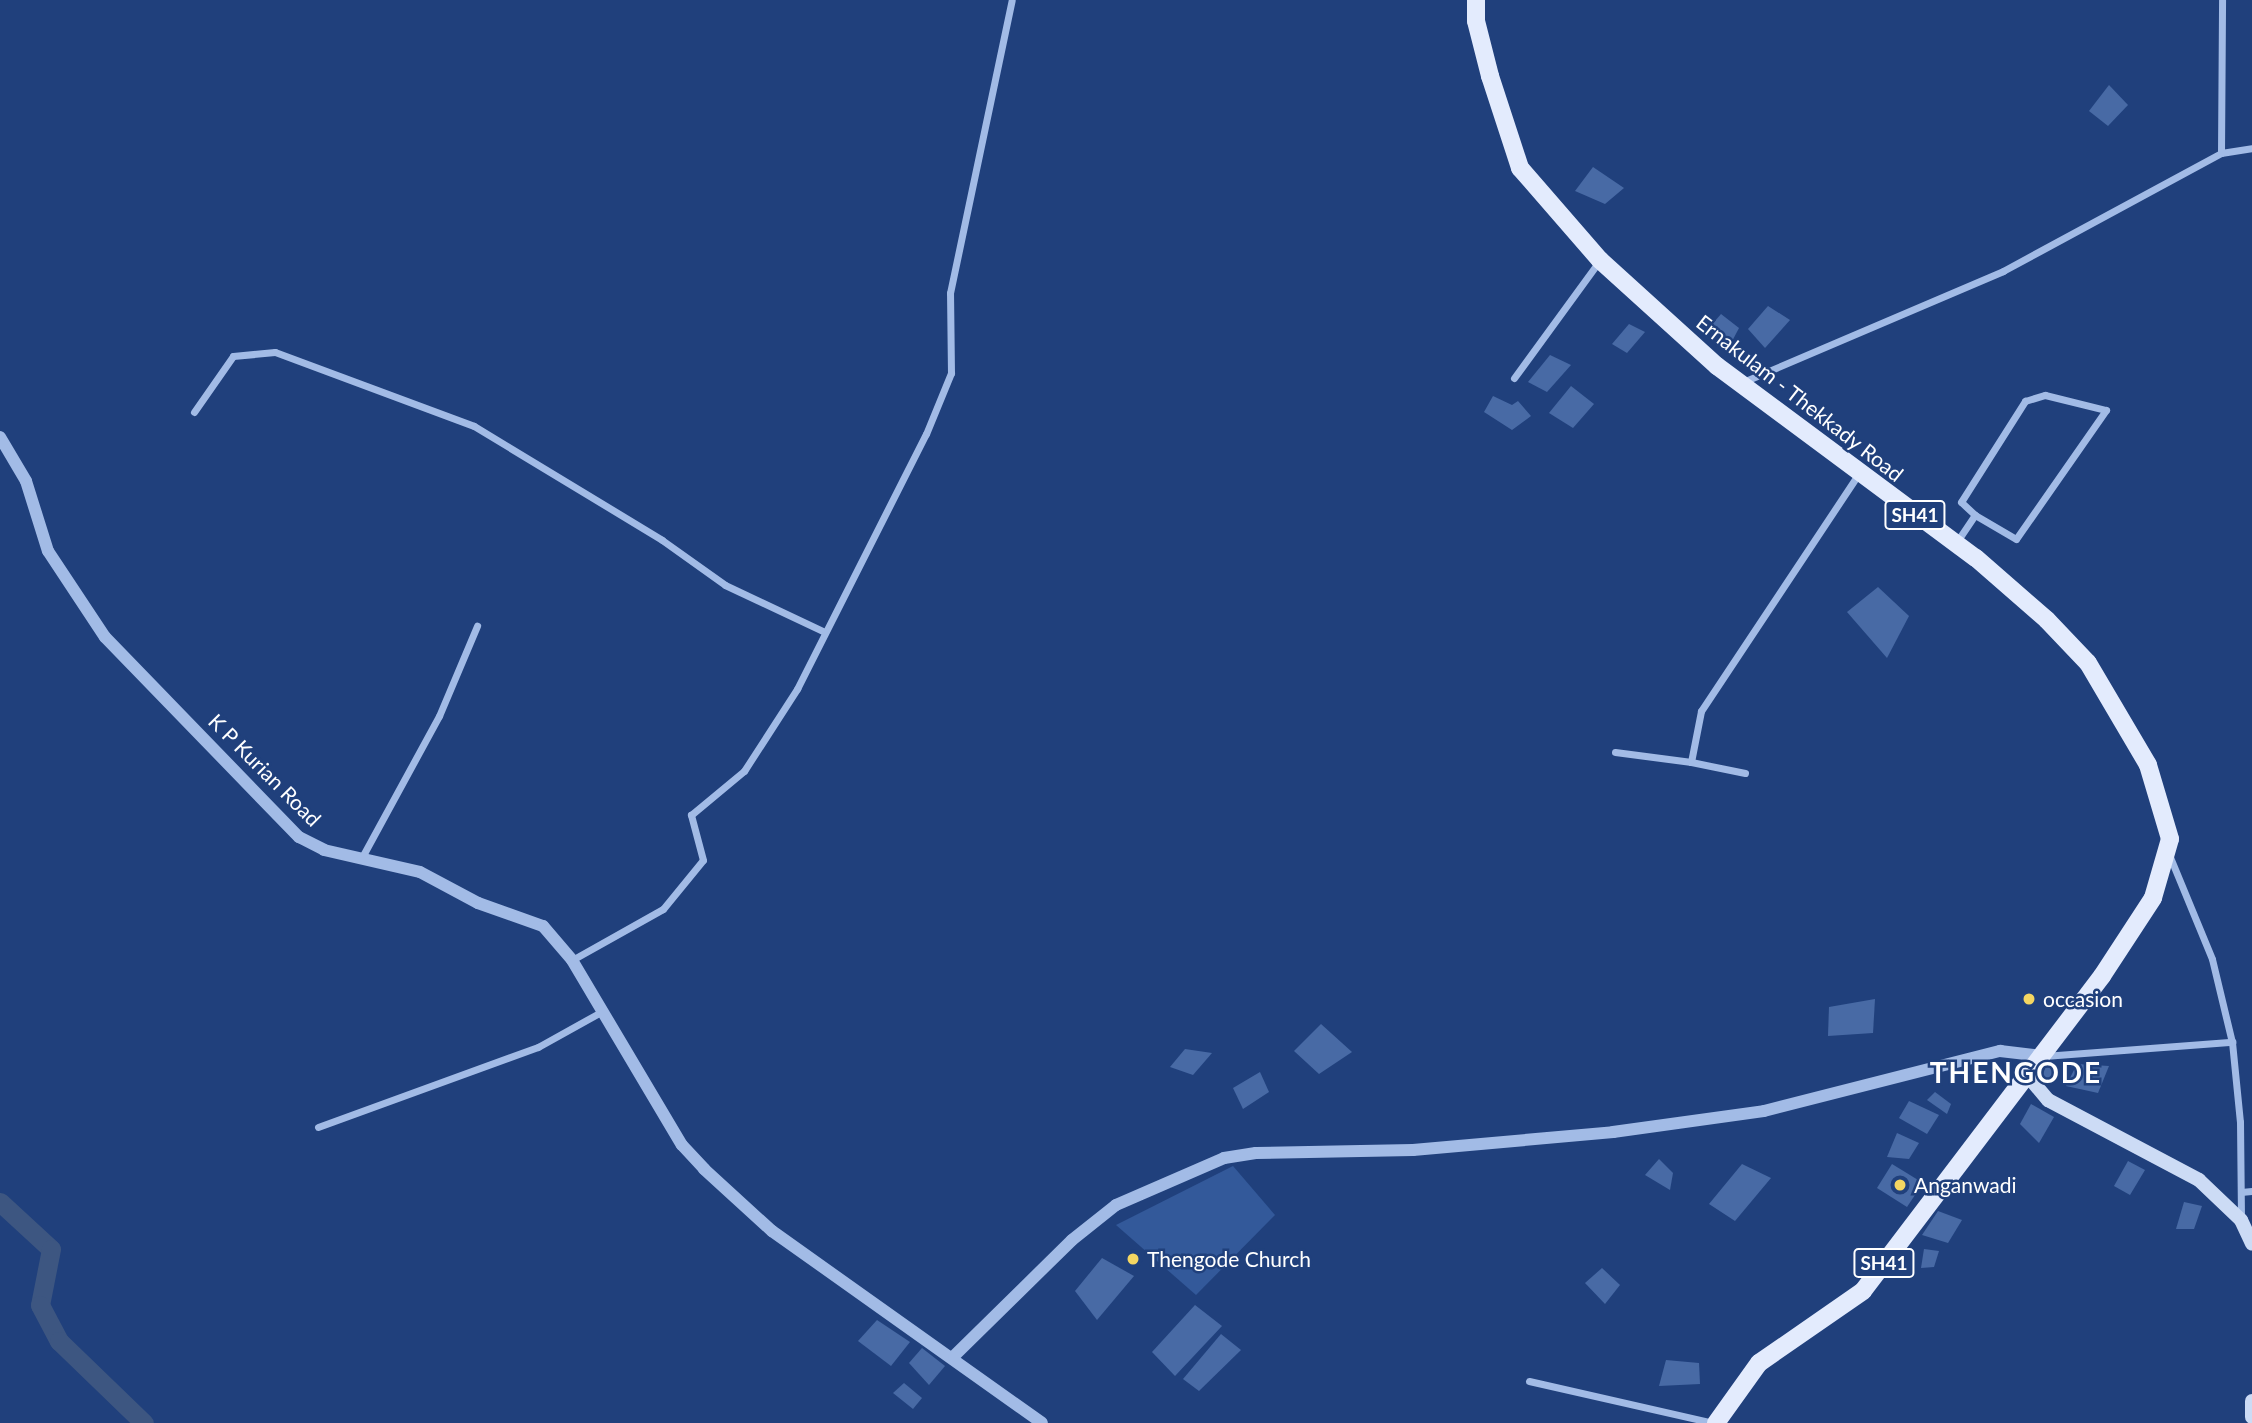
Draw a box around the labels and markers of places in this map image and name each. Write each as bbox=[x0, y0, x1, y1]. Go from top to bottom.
place label: occasion bbox=[2043, 986, 2123, 1012]
marker: occasion bbox=[2021, 991, 2037, 1007]
place label: Anganwadi bbox=[1914, 1172, 2017, 1198]
marker: Anganwadi bbox=[1892, 1177, 1908, 1193]
place label: Thengode Church bbox=[1147, 1246, 1311, 1272]
marker: Thengode Church bbox=[1125, 1251, 1141, 1267]

